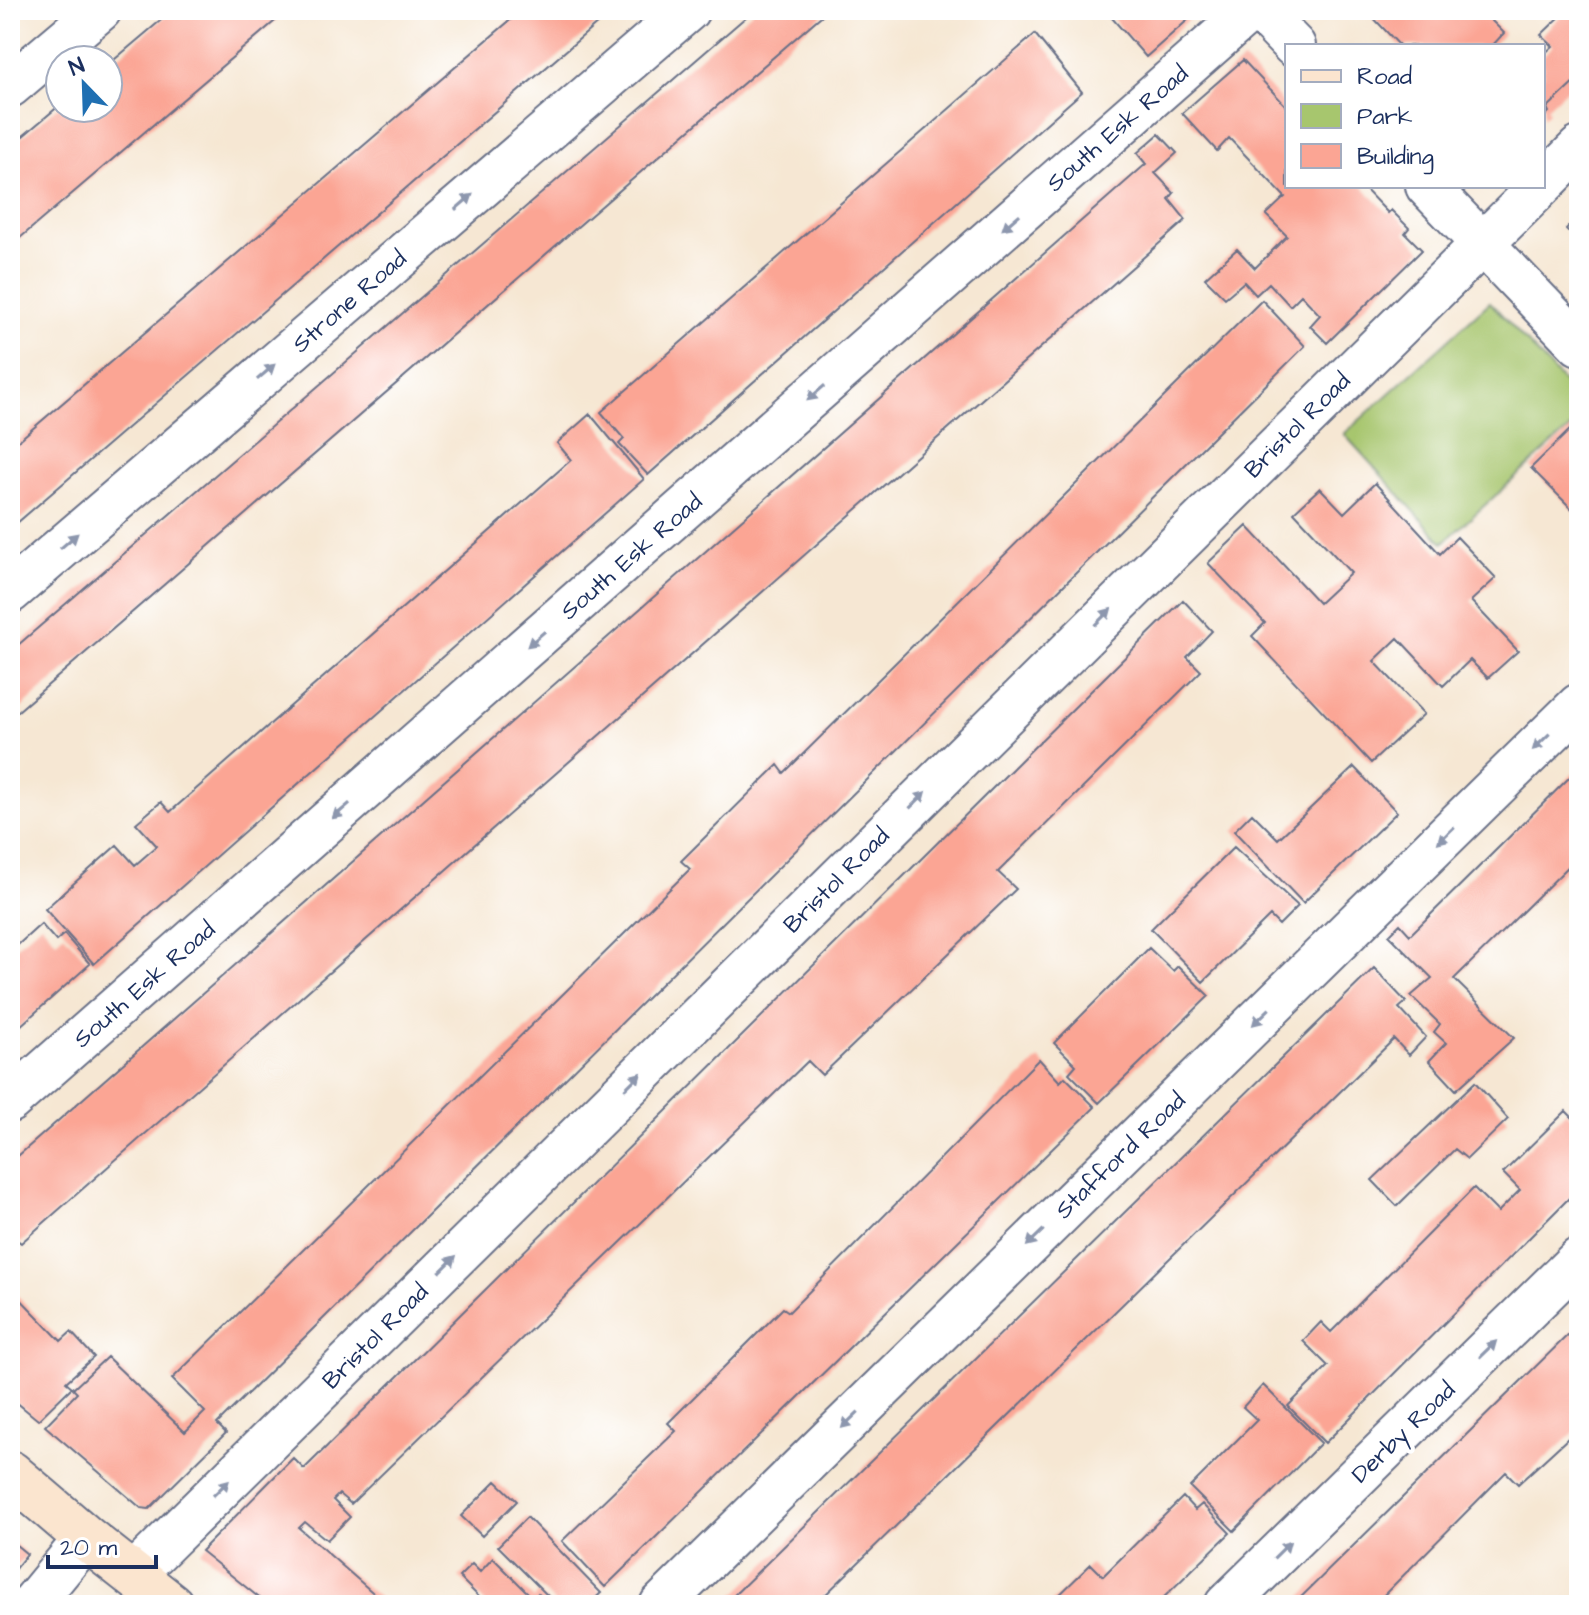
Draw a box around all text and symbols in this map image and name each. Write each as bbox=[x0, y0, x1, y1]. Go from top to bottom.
north arrow bbox=[44, 44, 124, 124]
legend bbox=[1285, 44, 1545, 188]
text: N bbox=[64, 50, 89, 84]
street label: South Esk Road bbox=[1039, 58, 1196, 200]
text: Road bbox=[1357, 60, 1412, 94]
text: Park bbox=[1357, 100, 1413, 134]
text: Building bbox=[1357, 140, 1434, 175]
one-way arrow bbox=[453, 194, 473, 211]
one-way arrow bbox=[1001, 212, 1020, 230]
street label: Strone Road bbox=[285, 242, 414, 361]
one-way arrow bbox=[256, 364, 276, 381]
street label: Bristol Road bbox=[1237, 365, 1358, 486]
one-way arrow bbox=[806, 384, 825, 402]
street label: South Esk Road bbox=[553, 486, 710, 628]
one-way arrow bbox=[59, 533, 79, 550]
one-way arrow bbox=[1093, 608, 1112, 627]
one-way arrow bbox=[527, 630, 547, 647]
one-way arrow bbox=[1532, 733, 1551, 751]
one-way arrow bbox=[908, 791, 927, 810]
one-way arrow bbox=[331, 801, 350, 819]
street label: Bristol Road bbox=[776, 820, 897, 941]
one-way arrow bbox=[1437, 825, 1456, 844]
street label: South Esk Road bbox=[66, 914, 223, 1056]
one-way arrow bbox=[1252, 1007, 1271, 1025]
one-way arrow bbox=[623, 1072, 642, 1091]
street label: Stafford Road bbox=[1048, 1085, 1194, 1227]
one-way arrow bbox=[1026, 1228, 1045, 1247]
one-way arrow bbox=[438, 1255, 457, 1274]
street label: Bristol Road bbox=[315, 1276, 436, 1397]
one-way arrow bbox=[1478, 1340, 1497, 1358]
street label: Derby Road bbox=[1344, 1374, 1464, 1492]
one-way arrow bbox=[841, 1410, 860, 1429]
one-way arrow bbox=[211, 1479, 230, 1498]
scale bar bbox=[48, 1519, 156, 1569]
text: 20 m bbox=[60, 1531, 117, 1565]
one-way arrow bbox=[1272, 1542, 1291, 1560]

